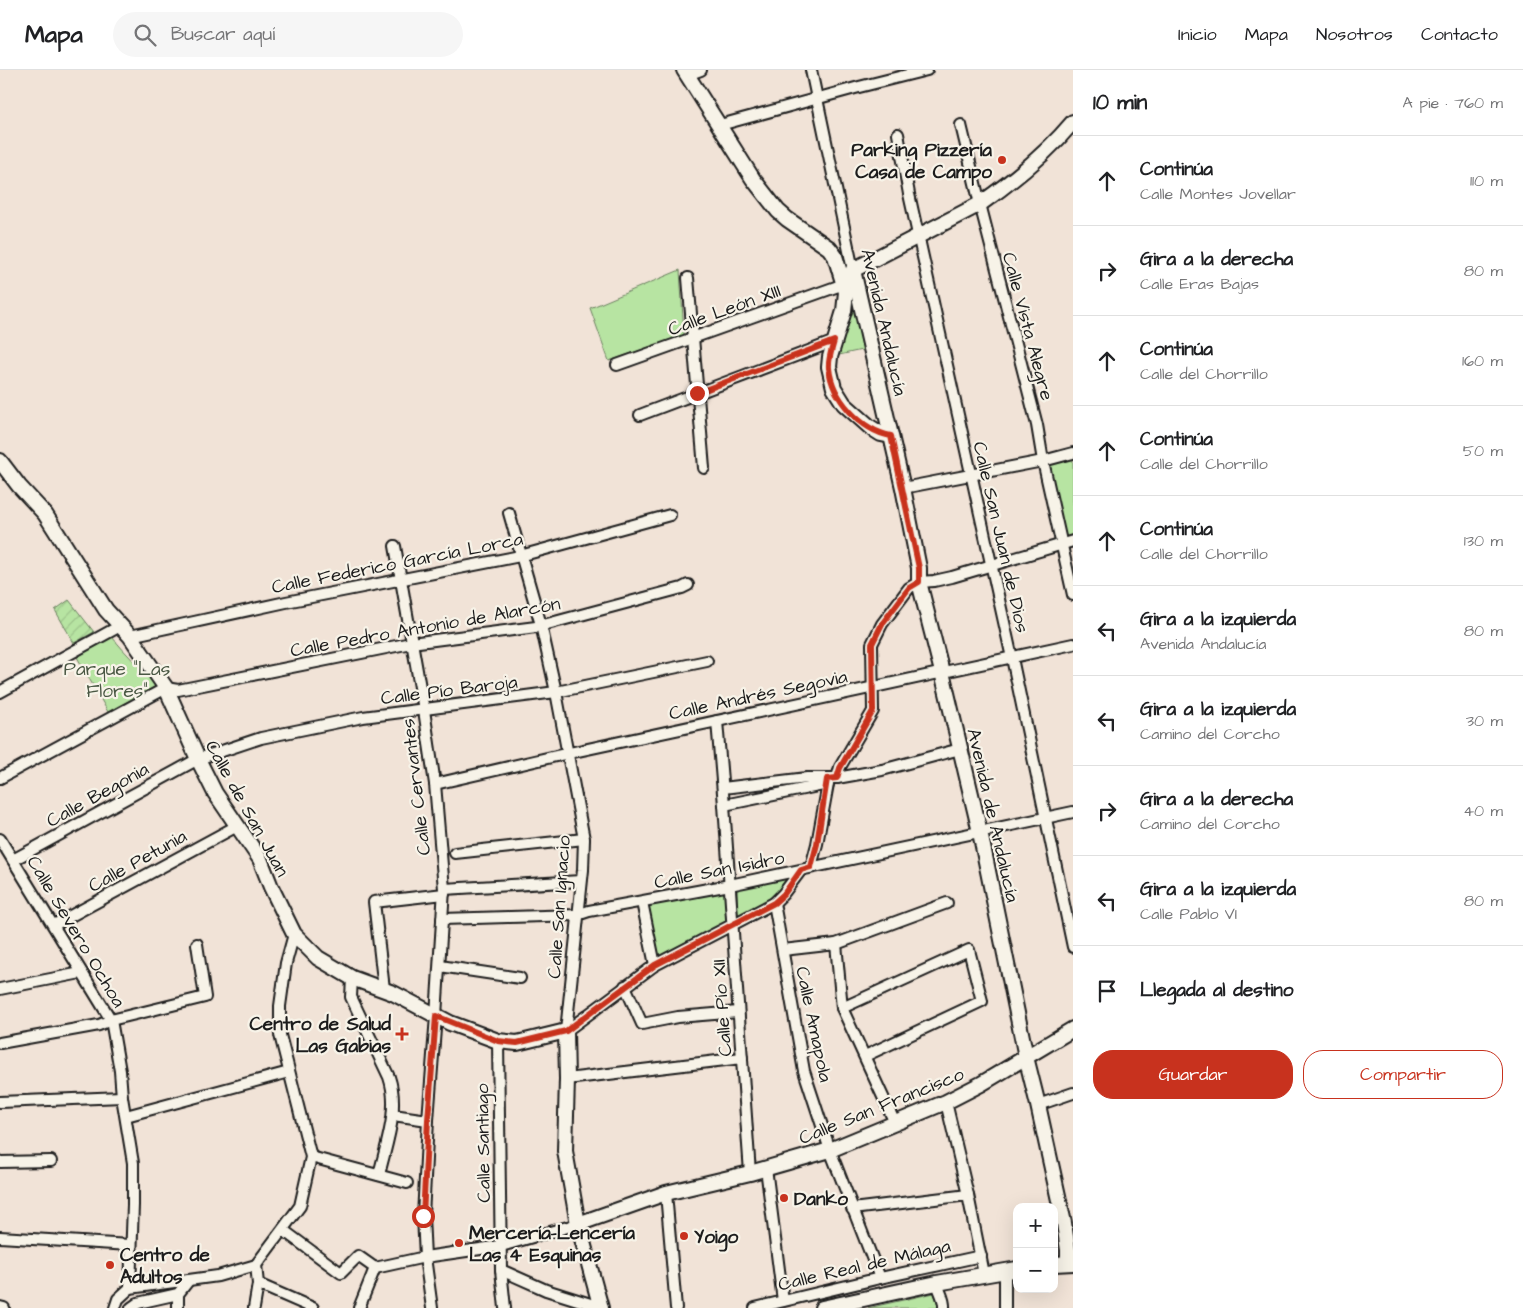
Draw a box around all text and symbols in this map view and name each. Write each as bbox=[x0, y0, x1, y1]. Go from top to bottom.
search box bbox=[113, 12, 463, 57]
text: Mapa bbox=[25, 18, 83, 52]
icon: search bbox=[131, 21, 159, 49]
text: Buscar aquí bbox=[171, 21, 275, 48]
text: Inicio bbox=[1178, 22, 1217, 47]
text: Mapa bbox=[1245, 22, 1288, 47]
text: Nosotros bbox=[1316, 22, 1393, 47]
text: Contacto bbox=[1421, 22, 1498, 47]
text: 10 min bbox=[1093, 88, 1147, 117]
text: A pie · 760 m bbox=[1402, 92, 1503, 114]
place label: Parking Pizzería Casa de Campo bbox=[851, 137, 992, 186]
marker: Parking Pizzería Casa de Campo bbox=[996, 154, 1008, 166]
text: Continúa bbox=[1140, 156, 1213, 183]
icon: ahead bbox=[1093, 167, 1121, 195]
text: 110 m bbox=[1470, 170, 1503, 192]
text: Calle Montes Jovellar bbox=[1140, 183, 1296, 205]
street label: Avenida Andalucía bbox=[854, 246, 914, 399]
text: Gira a la derecha bbox=[1140, 246, 1293, 273]
street label: Calle Vista Alegre bbox=[994, 249, 1060, 404]
icon: right bbox=[1093, 257, 1121, 285]
text: 80 m bbox=[1464, 260, 1503, 282]
text: Calle Eras Bajas bbox=[1140, 273, 1259, 295]
street label: Calle León XIII bbox=[664, 278, 785, 343]
text: Continúa bbox=[1140, 336, 1213, 363]
icon: ahead bbox=[1093, 347, 1121, 375]
text: 160 m bbox=[1462, 350, 1503, 372]
text: Calle del Chorrillo bbox=[1140, 363, 1268, 385]
route end bbox=[686, 382, 709, 405]
text: Continúa bbox=[1140, 426, 1213, 453]
icon: ahead bbox=[1093, 437, 1121, 465]
street label: Calle San Juan de Dios bbox=[965, 439, 1036, 636]
text: 50 m bbox=[1463, 440, 1503, 462]
text: Calle del Chorrillo bbox=[1140, 453, 1268, 475]
text: Continúa bbox=[1140, 516, 1213, 543]
street label: Calle Federico García Lorca bbox=[269, 526, 526, 601]
icon: ahead bbox=[1093, 527, 1121, 555]
text: 130 m bbox=[1464, 530, 1503, 552]
text: Calle del Chorrillo bbox=[1140, 543, 1268, 565]
street label: Calle Pedro Antonio de Alarcón bbox=[288, 590, 562, 665]
text: Gira a la izquierda bbox=[1140, 606, 1296, 633]
icon: left bbox=[1093, 617, 1121, 645]
text: 80 m bbox=[1464, 620, 1503, 642]
text: Avenida Andalucía bbox=[1140, 633, 1266, 655]
park label: Parque "Las Flores" bbox=[64, 656, 170, 705]
street label: Calle Andrés Segovia bbox=[667, 663, 851, 729]
street label: Calle Pío Baroja bbox=[379, 669, 519, 712]
text: Gira a la izquierda bbox=[1140, 696, 1296, 723]
icon: left bbox=[1093, 707, 1121, 735]
text: 30 m bbox=[1466, 710, 1503, 732]
street label: Calle Cervantes bbox=[395, 717, 438, 857]
text: Camino del Corcho bbox=[1140, 723, 1280, 745]
street label: Avenida de Andalucía bbox=[959, 726, 1026, 905]
street label: Calle de San Juan bbox=[198, 736, 295, 882]
street label: Calle Begonia bbox=[42, 756, 155, 835]
text: Gira a la derecha bbox=[1140, 786, 1293, 813]
icon: right bbox=[1093, 797, 1121, 825]
text: 40 m bbox=[1463, 800, 1503, 822]
text: Camino del Corcho bbox=[1140, 813, 1280, 835]
street label: Calle Petunia bbox=[84, 823, 192, 899]
street label: Calle San Ignacio bbox=[541, 834, 579, 980]
street label: Calle San Isidro bbox=[652, 845, 787, 896]
street label: Calle Severo Ochoa bbox=[20, 851, 132, 1013]
text: Gira a la izquierda bbox=[1140, 876, 1296, 903]
icon: left bbox=[1093, 887, 1121, 915]
text: 80 m bbox=[1464, 890, 1503, 912]
text: Calle Pablo VI bbox=[1140, 903, 1237, 925]
street label: Calle Pío XII bbox=[706, 958, 739, 1057]
street label: Calle Amapola bbox=[788, 964, 839, 1085]
icon: arrive bbox=[1093, 977, 1121, 1005]
text: Llegada al destino bbox=[1140, 977, 1293, 1004]
place label: Centro de Salud Las Gabias bbox=[249, 1011, 391, 1060]
marker: Centro de Salud Las Gabias bbox=[395, 1027, 409, 1041]
button: Guardar bbox=[1093, 1050, 1293, 1099]
button: Compartir bbox=[1303, 1050, 1503, 1099]
street label: Calle San Francisco bbox=[795, 1061, 968, 1152]
street label: Calle Santiago bbox=[469, 1083, 499, 1203]
place label: Danko bbox=[794, 1186, 848, 1213]
marker: Danko bbox=[778, 1192, 790, 1204]
map controls bbox=[1013, 1203, 1058, 1293]
button: + bbox=[1013, 1203, 1058, 1248]
route start bbox=[412, 1205, 435, 1228]
place label: Mercería-Lencería Las 4 Esquinas bbox=[469, 1220, 635, 1269]
place label: Yoigo bbox=[694, 1224, 739, 1252]
marker: Yoigo bbox=[678, 1230, 690, 1242]
street label: Calle Real de Málaga bbox=[775, 1232, 954, 1299]
marker: Mercería-Lencería Las 4 Esquinas bbox=[453, 1237, 465, 1249]
place label: Centro de Adultos bbox=[120, 1242, 210, 1291]
button: − bbox=[1013, 1248, 1058, 1293]
marker: Centro de Adultos bbox=[104, 1259, 116, 1271]

